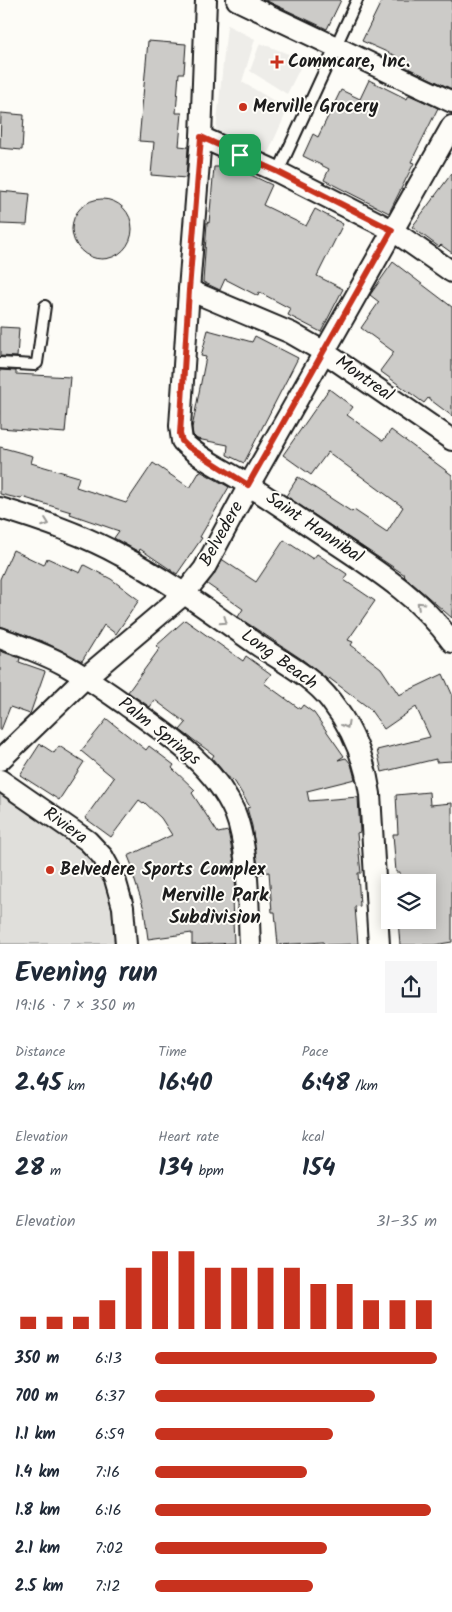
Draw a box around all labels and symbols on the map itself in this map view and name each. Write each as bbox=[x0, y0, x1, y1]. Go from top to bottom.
place label: Commcare, Inc. bbox=[288, 48, 410, 77]
marker: Commcare, Inc. bbox=[270, 55, 284, 69]
place label: Merville Grocery bbox=[253, 93, 379, 122]
marker: Merville Grocery bbox=[237, 101, 249, 113]
pin bbox=[219, 134, 261, 176]
street label: Montreal bbox=[329, 348, 400, 410]
street label: Saint Hannibal bbox=[259, 485, 369, 572]
street label: Belvedere bbox=[192, 496, 252, 572]
one-way arrow bbox=[41, 517, 50, 527]
one-way arrow bbox=[417, 602, 426, 611]
one-way arrow bbox=[218, 615, 228, 624]
street label: Long Beach bbox=[234, 622, 324, 698]
street label: Palm Springs bbox=[111, 690, 207, 774]
one-way arrow bbox=[340, 719, 350, 728]
street label: Riviera bbox=[37, 800, 93, 852]
place label: Belvedere Sports Complex bbox=[60, 856, 266, 885]
marker: Belvedere Sports Complex bbox=[44, 864, 56, 876]
district label: Merville Park Subdivision bbox=[162, 881, 269, 933]

